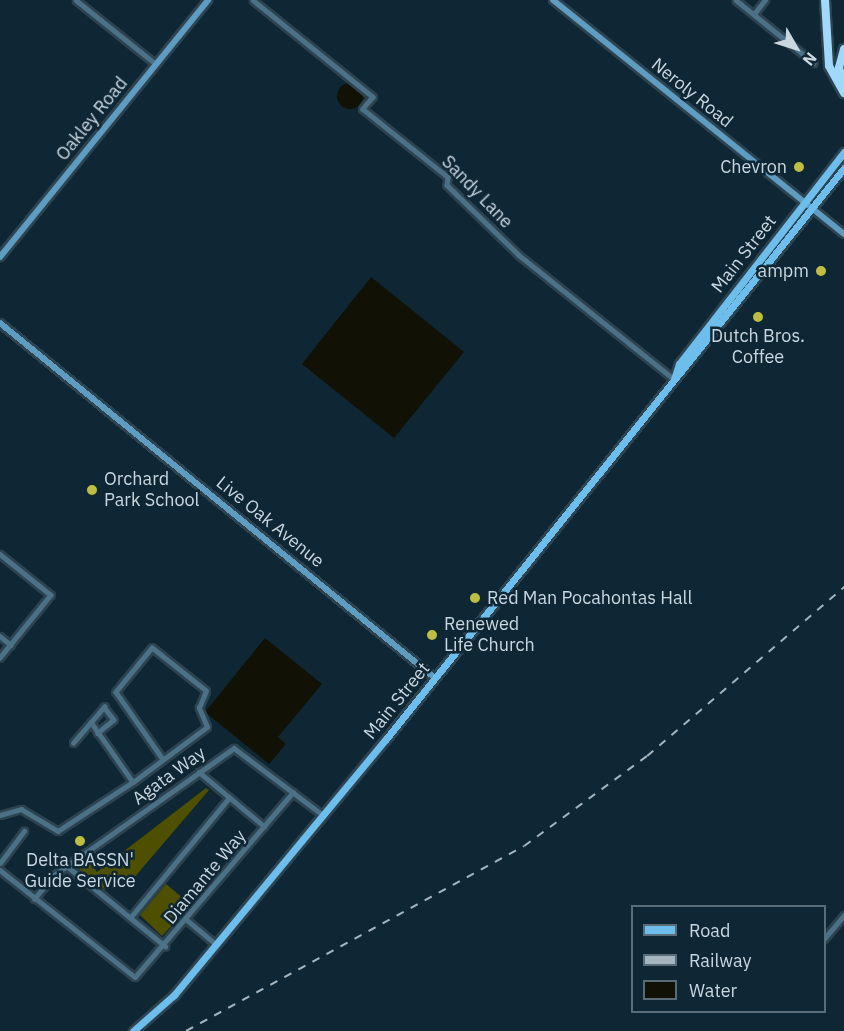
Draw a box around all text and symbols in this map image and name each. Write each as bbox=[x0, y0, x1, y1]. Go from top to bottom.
north arrow bbox=[766, 18, 826, 78]
text: N bbox=[799, 49, 821, 70]
street label: Neroly Road bbox=[647, 54, 737, 132]
street label: Oakley Road bbox=[52, 73, 132, 165]
street label: Sandy Lane bbox=[437, 151, 517, 233]
place label: Chevron bbox=[720, 156, 787, 178]
marker: Chevron bbox=[792, 160, 806, 174]
street label: Main Street bbox=[707, 211, 781, 297]
place label: ampm bbox=[758, 260, 809, 282]
marker: ampm bbox=[814, 264, 828, 278]
marker: Dutch Bros. Coffee bbox=[751, 310, 765, 324]
place label: Dutch Bros. Coffee bbox=[711, 326, 805, 368]
place label: Orchard Park School bbox=[104, 469, 199, 512]
street label: Live Oak Avenue bbox=[212, 472, 328, 572]
marker: Orchard Park School bbox=[85, 483, 99, 497]
place label: Red Man Pocahontas Hall bbox=[487, 587, 692, 609]
marker: Red Man Pocahontas Hall bbox=[468, 591, 482, 605]
place label: Renewed Life Church bbox=[444, 614, 535, 656]
marker: Renewed Life Church bbox=[425, 628, 439, 642]
street label: Main Street bbox=[359, 658, 435, 744]
street label: Agata Way bbox=[128, 742, 210, 810]
street label: Diamante Way bbox=[159, 825, 251, 929]
marker: Delta BASSN' Guide Service bbox=[73, 834, 87, 848]
place label: Delta BASSN' Guide Service bbox=[24, 850, 136, 892]
legend bbox=[631, 905, 826, 1013]
text: Road bbox=[689, 919, 730, 942]
text: Railway bbox=[689, 949, 751, 972]
text: Water bbox=[689, 979, 737, 1002]

